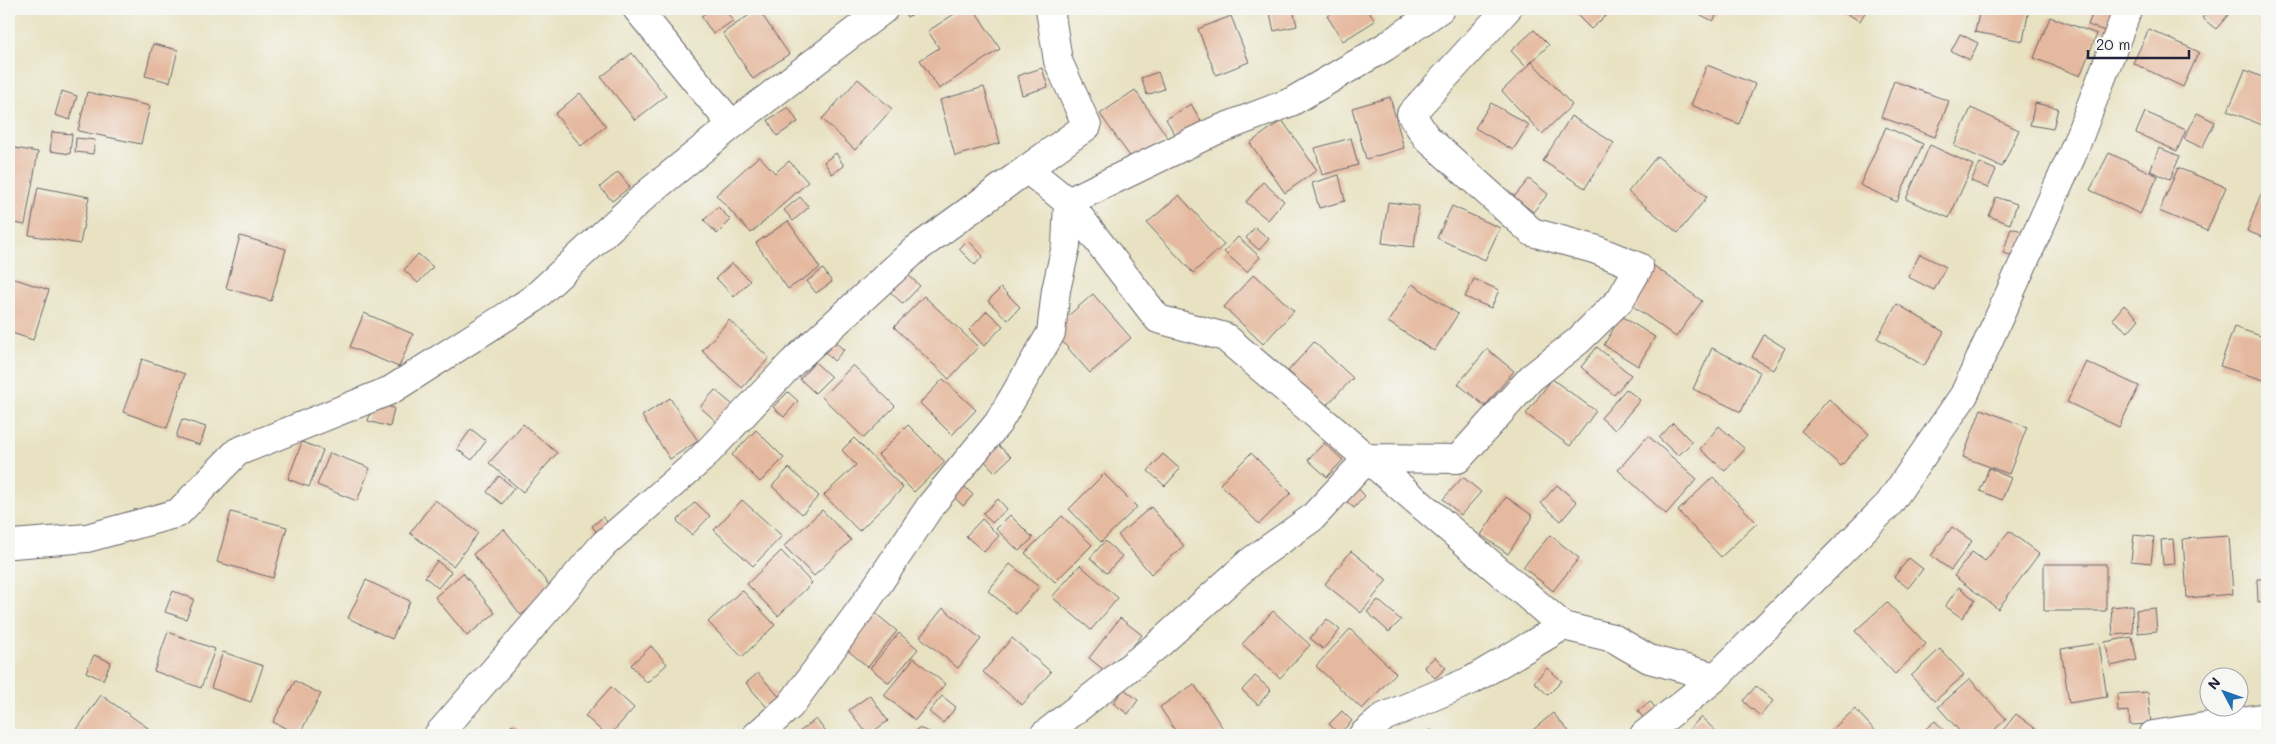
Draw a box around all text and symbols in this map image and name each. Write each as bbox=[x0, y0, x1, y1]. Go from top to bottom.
scale bar bbox=[2088, 28, 2190, 60]
text: 20 m bbox=[2096, 34, 2130, 54]
north arrow bbox=[2198, 666, 2248, 716]
text: N bbox=[2203, 673, 2224, 693]

